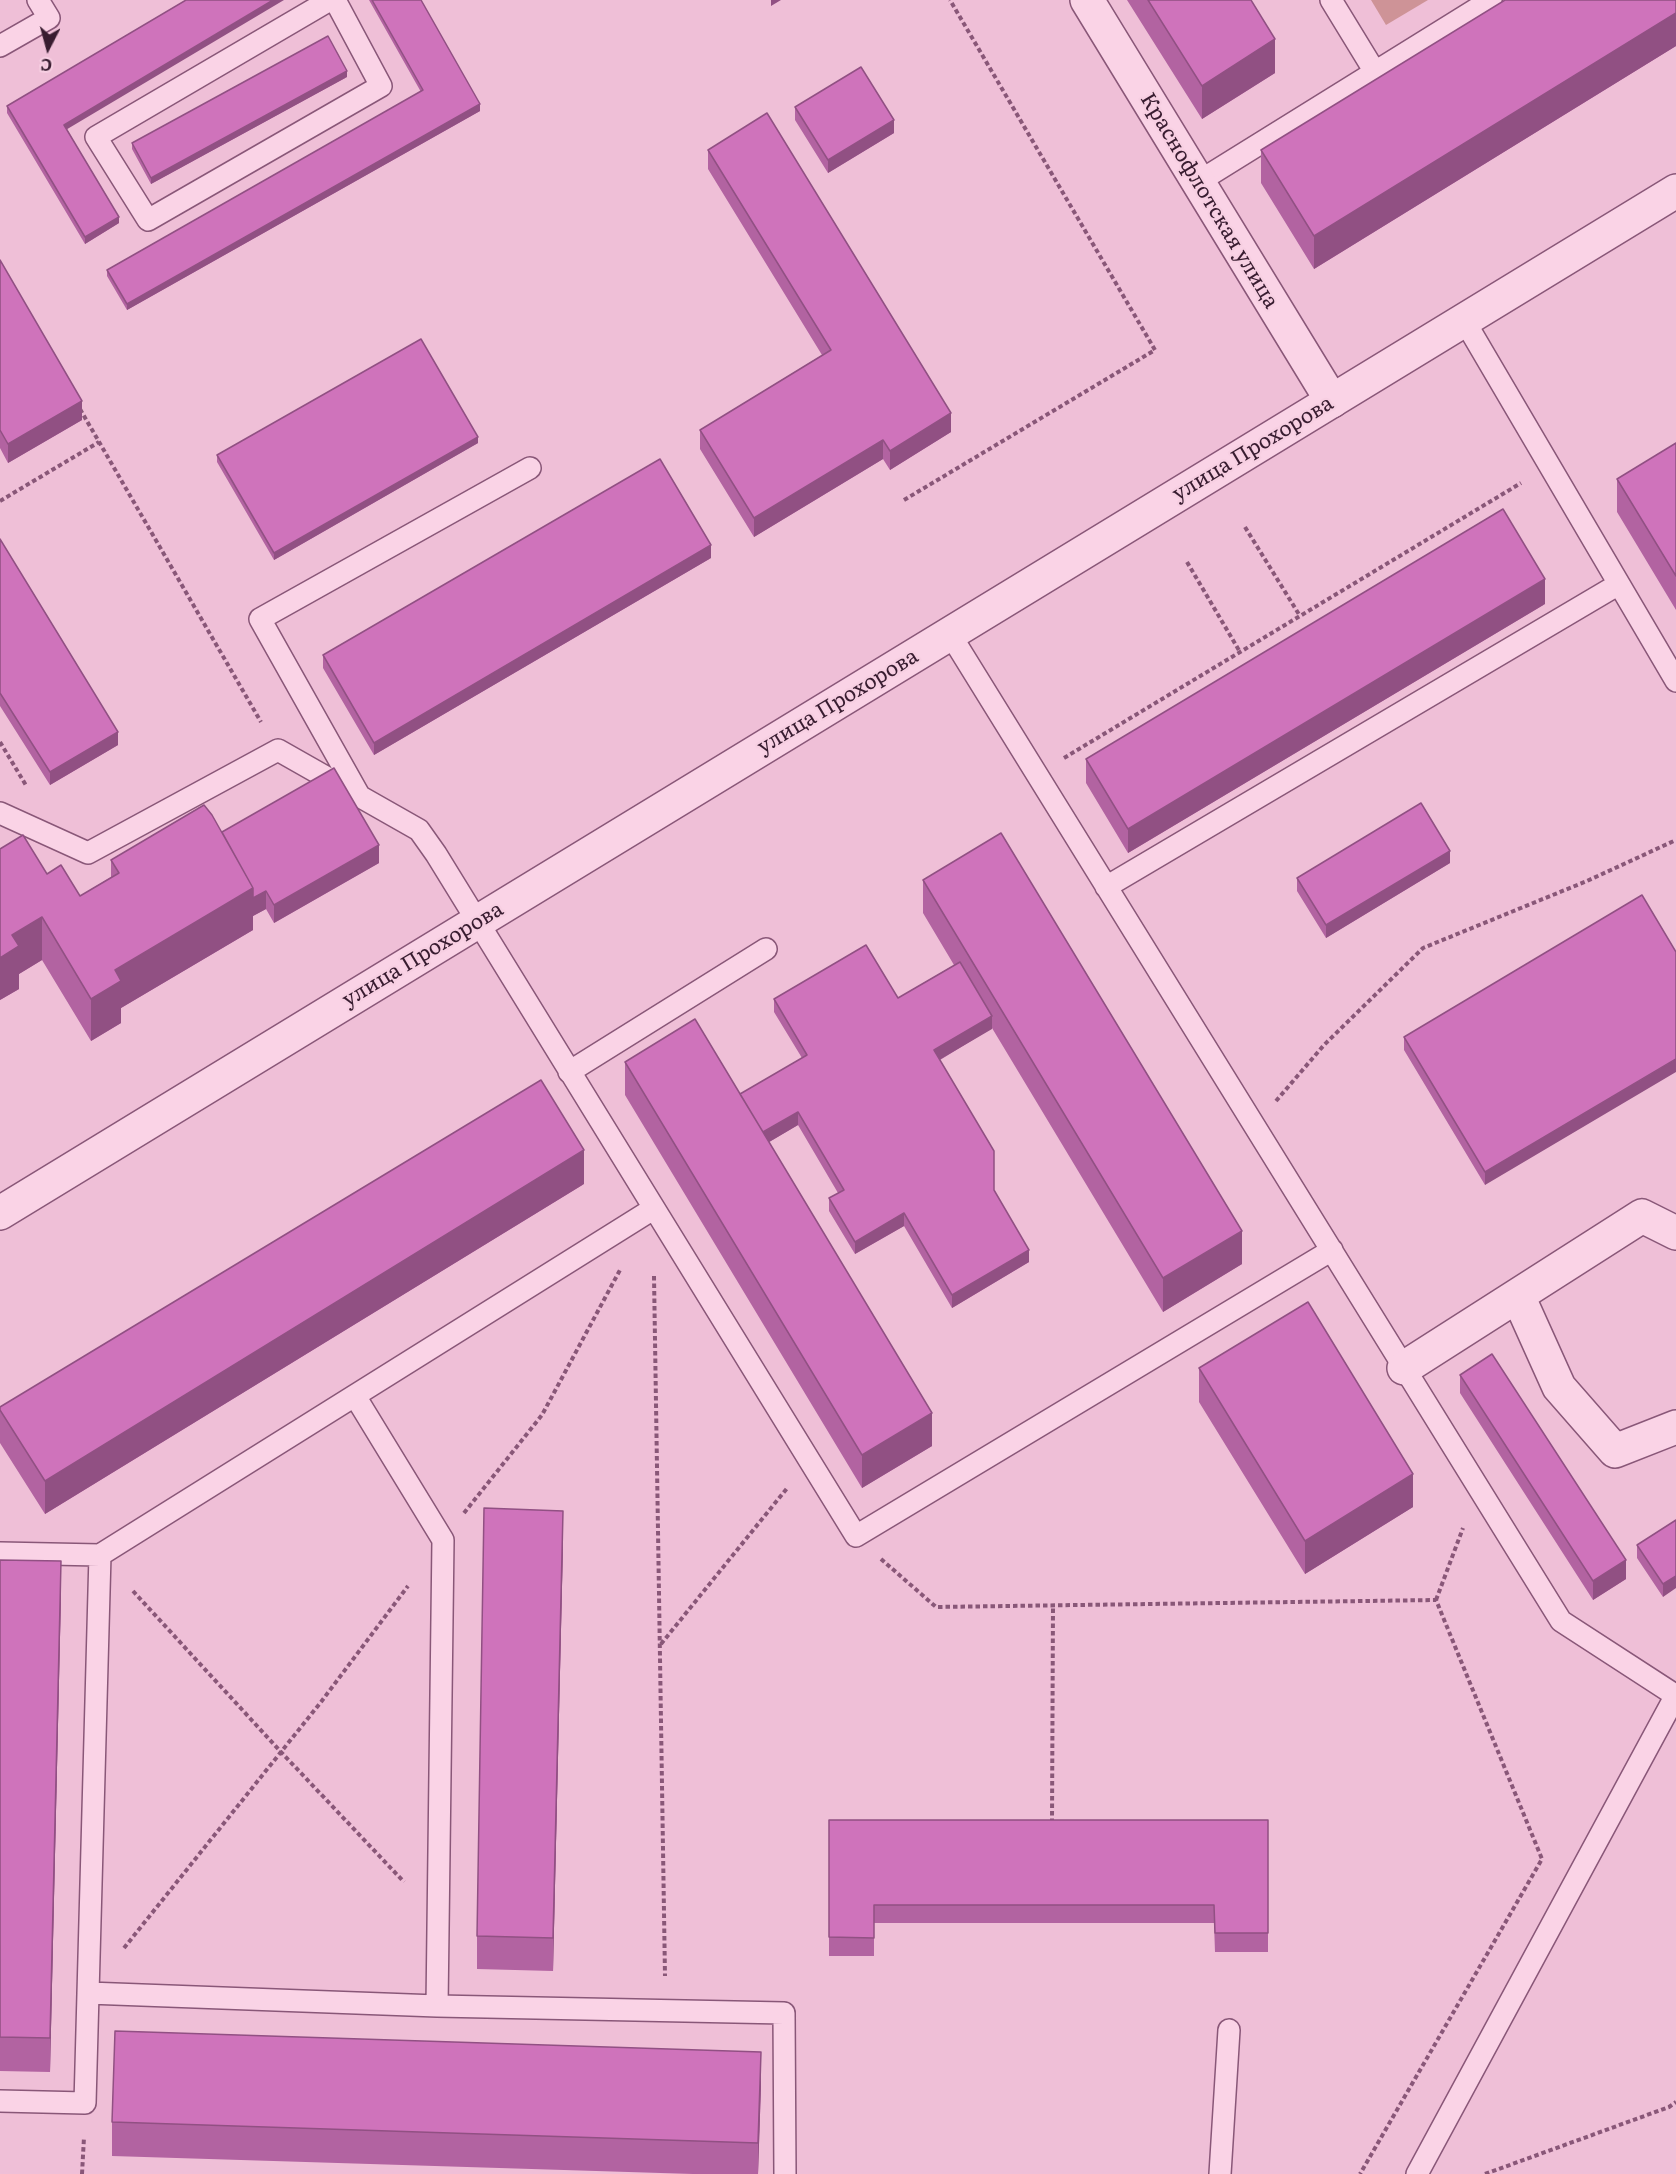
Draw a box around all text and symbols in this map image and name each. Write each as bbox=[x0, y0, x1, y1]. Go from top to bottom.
north arrow bbox=[18, 18, 78, 78]
text: С bbox=[39, 53, 53, 78]
street label: Краснофлотская улица bbox=[1135, 89, 1283, 313]
street label: улица Прохорова bbox=[1168, 391, 1338, 507]
street label: улица Прохорова bbox=[753, 644, 923, 760]
street label: улица Прохорова bbox=[338, 897, 508, 1013]

